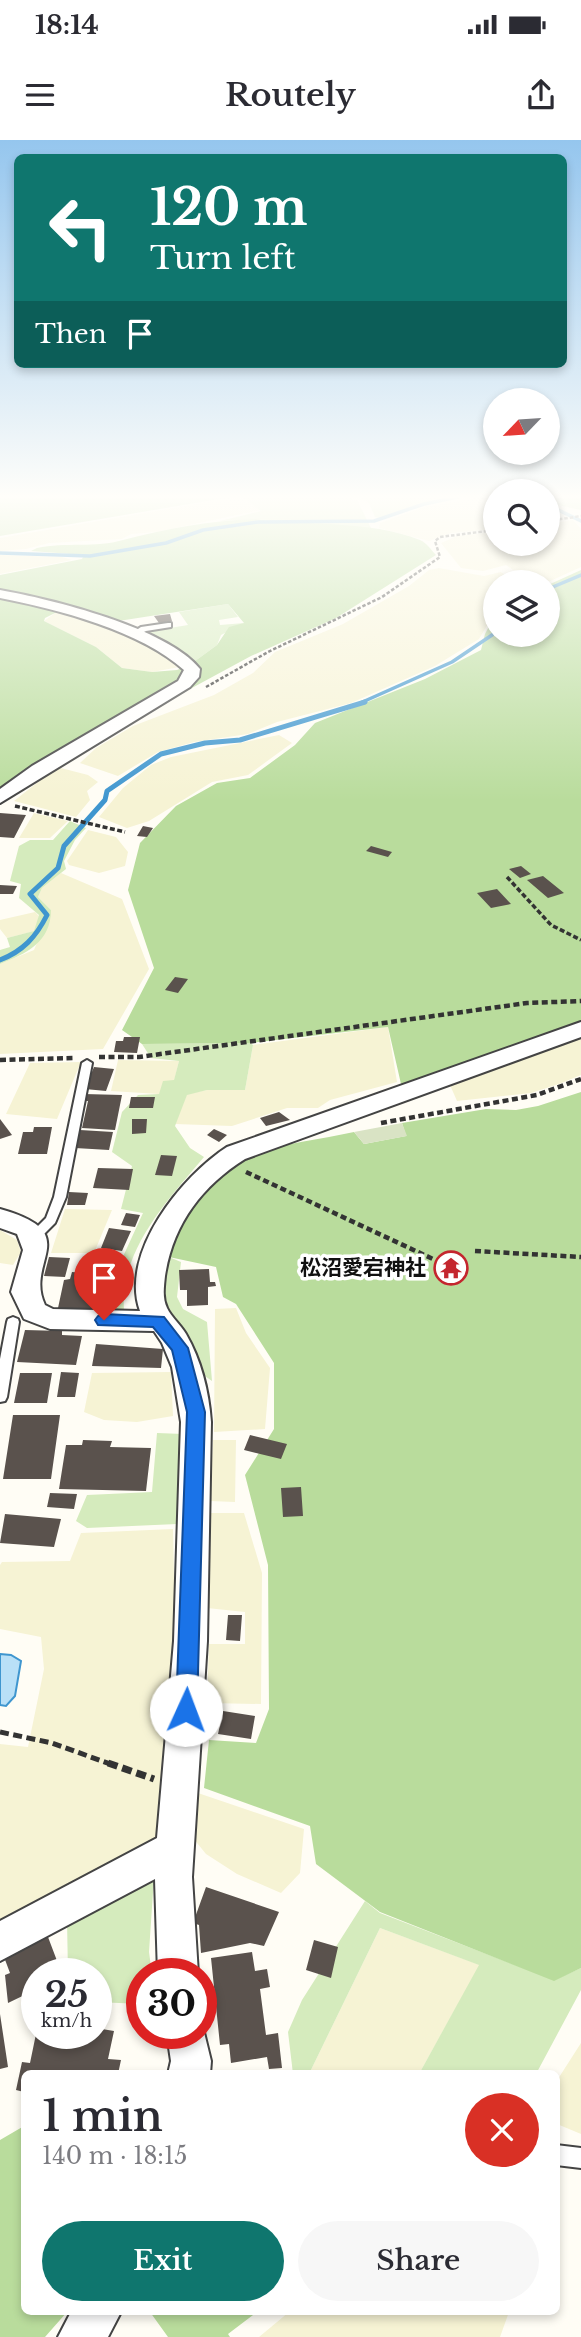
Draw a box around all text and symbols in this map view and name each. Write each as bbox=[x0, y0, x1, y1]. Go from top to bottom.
text: 18:14 bbox=[35, 9, 99, 41]
text: Routely bbox=[225, 75, 356, 115]
icon: menu bbox=[21, 76, 59, 114]
icon: share bbox=[522, 76, 560, 114]
text: 120 m bbox=[150, 177, 308, 238]
icon: left bbox=[35, 182, 126, 273]
text: Turn left bbox=[150, 238, 296, 278]
icon: arrive bbox=[121, 315, 159, 353]
text: Then bbox=[35, 318, 107, 350]
north arrow bbox=[483, 388, 560, 466]
map controls bbox=[483, 388, 560, 647]
button: search bbox=[483, 479, 560, 556]
button: layers bbox=[483, 570, 560, 647]
pin bbox=[74, 1248, 134, 1320]
temple icon: 松沼愛宕神社 bbox=[432, 1249, 470, 1287]
place label: 松沼愛宕神社 bbox=[300, 1255, 426, 1281]
icon: arrive bbox=[85, 1259, 123, 1297]
position arrow bbox=[149, 1673, 223, 1747]
speed limit sign: 30 bbox=[126, 1958, 217, 2049]
text: 25 bbox=[45, 1973, 88, 2016]
text: km/h bbox=[41, 2010, 92, 2032]
text: 1 min bbox=[42, 2090, 163, 2142]
button: close bbox=[465, 2093, 539, 2167]
text: 140 m · 18:15 bbox=[42, 2142, 187, 2170]
button: Exit bbox=[42, 2221, 284, 2301]
button: Share bbox=[298, 2221, 539, 2301]

